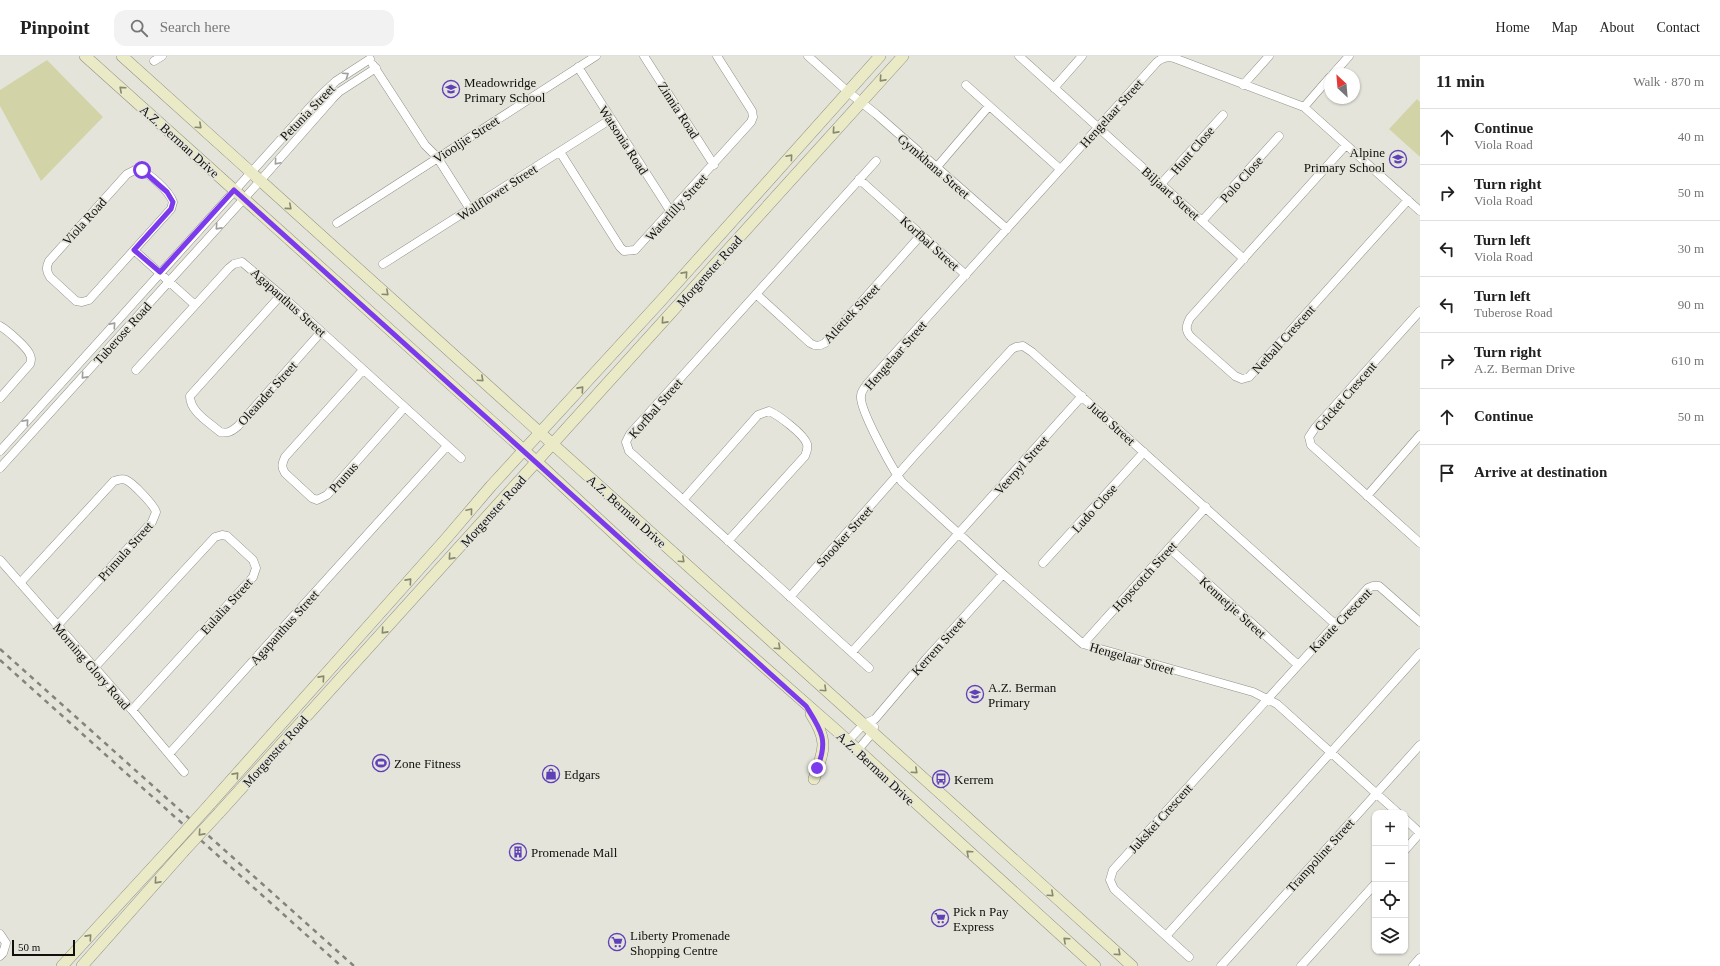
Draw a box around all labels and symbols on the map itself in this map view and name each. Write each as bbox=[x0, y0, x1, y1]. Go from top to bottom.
north arrow bbox=[1324, 68, 1360, 104]
one-way arrow bbox=[342, 72, 349, 79]
one-way arrow bbox=[879, 74, 887, 82]
place label: Meadowridge Primary School bbox=[464, 75, 546, 105]
street label: Hengelaar Street bbox=[1077, 76, 1146, 151]
school or university icon: Meadowridge Primary School bbox=[441, 79, 461, 99]
street label: Zinnia Road bbox=[655, 79, 703, 142]
street label: Petunia Street bbox=[277, 81, 338, 144]
one-way arrow bbox=[120, 86, 127, 93]
street label: A.Z. Berman Drive bbox=[137, 102, 222, 181]
street label: Watsonia Road bbox=[596, 103, 652, 178]
street label: Viooljie Street bbox=[431, 112, 502, 166]
one-way arrow bbox=[194, 121, 202, 129]
street label: Hunt Close bbox=[1167, 123, 1217, 177]
one-way arrow bbox=[832, 126, 839, 134]
street label: Gymkhana Street bbox=[895, 131, 973, 202]
place label: Alpine Primary School bbox=[1304, 145, 1385, 175]
school or university icon: Alpine Primary School bbox=[1388, 149, 1408, 169]
street label: Polo Close bbox=[1217, 153, 1266, 205]
one-way arrow bbox=[785, 155, 792, 162]
one-way arrow bbox=[274, 157, 281, 164]
route start bbox=[133, 161, 151, 179]
street label: Wallflower Street bbox=[455, 161, 540, 224]
street label: Biljaart Street bbox=[1139, 164, 1203, 223]
street label: Waterlilly Street bbox=[642, 170, 711, 244]
street label: Viola Road bbox=[59, 194, 110, 248]
one-way arrow bbox=[284, 202, 292, 209]
street label: Korfbal Street bbox=[897, 213, 962, 274]
one-way arrow bbox=[215, 222, 223, 230]
street label: Morgenster Road bbox=[674, 232, 746, 310]
street label: Agapanthus Street bbox=[248, 265, 330, 340]
one-way arrow bbox=[680, 271, 688, 279]
street label: Atletiek Street bbox=[820, 280, 883, 346]
one-way arrow bbox=[381, 289, 389, 296]
street label: Tuberose Road bbox=[90, 299, 155, 368]
street label: Netball Crescent bbox=[1249, 302, 1318, 377]
one-way arrow bbox=[662, 317, 669, 324]
street label: Hengelaar Street bbox=[861, 317, 930, 393]
one-way arrow bbox=[108, 322, 115, 330]
street label: Oleander Street bbox=[235, 358, 300, 429]
street label: Cricket Crescent bbox=[1311, 358, 1380, 434]
one-way arrow bbox=[82, 371, 89, 378]
one-way arrow bbox=[476, 374, 484, 382]
street label: Korfbal Street bbox=[625, 375, 686, 441]
one-way arrow bbox=[576, 386, 584, 394]
street label: Judo Street bbox=[1085, 398, 1139, 449]
one-way arrow bbox=[21, 419, 29, 427]
street label: Veerpyl Street bbox=[991, 433, 1052, 498]
street label: Prunus bbox=[326, 459, 361, 496]
street label: Morgenster Road bbox=[458, 472, 530, 550]
street label: A.Z. Berman Drive bbox=[584, 472, 669, 551]
street label: Ludo Close bbox=[1069, 481, 1120, 536]
street label: Snooker Street bbox=[813, 502, 876, 570]
one-way arrow bbox=[466, 508, 473, 515]
street label: Primula Street bbox=[95, 518, 156, 584]
street label: Hopscotch Street bbox=[1109, 538, 1180, 614]
one-way arrow bbox=[449, 552, 456, 560]
one-way arrow bbox=[677, 555, 684, 562]
street label: Kennetjie Street bbox=[1196, 574, 1269, 641]
street label: Eulalia Street bbox=[197, 575, 256, 638]
one-way arrow bbox=[404, 578, 412, 586]
street label: Karate Crescent bbox=[1306, 585, 1375, 656]
street label: Agapanthus Street bbox=[247, 586, 322, 668]
street label: Kerrem Street bbox=[908, 614, 969, 679]
street label: Morning Glory Road bbox=[50, 620, 134, 713]
one-way arrow bbox=[382, 626, 389, 634]
street label: Hengelaar Street bbox=[1088, 639, 1176, 678]
one-way arrow bbox=[773, 642, 781, 649]
one-way arrow bbox=[318, 675, 325, 683]
place label: A.Z. Berman Primary bbox=[988, 680, 1057, 710]
one-way arrow bbox=[819, 684, 827, 691]
school or university icon: A.Z. Berman Primary bbox=[965, 684, 985, 704]
street label: Morgenster Road bbox=[240, 712, 312, 790]
street label: A.Z. Berman Drive bbox=[834, 728, 918, 808]
sports icon: Zone Fitness bbox=[371, 753, 391, 773]
place label: Zone Fitness bbox=[394, 756, 461, 771]
route end bbox=[808, 759, 826, 777]
shop icon: Edgars bbox=[541, 764, 561, 784]
one-way arrow bbox=[910, 766, 918, 773]
place label: Edgars bbox=[564, 767, 600, 782]
bus stop icon: Kerrem bbox=[931, 769, 951, 789]
one-way arrow bbox=[231, 772, 238, 780]
place label: Kerrem bbox=[954, 772, 994, 787]
street label: Jukskei Crescent bbox=[1125, 780, 1196, 856]
street label: Trampoline Street bbox=[1283, 815, 1358, 895]
one-way arrow bbox=[198, 828, 206, 836]
building icon: Promenade Mall bbox=[508, 842, 528, 862]
place label: Promenade Mall bbox=[531, 845, 618, 860]
one-way arrow bbox=[967, 850, 974, 857]
one-way arrow bbox=[155, 877, 162, 884]
one-way arrow bbox=[1046, 889, 1054, 896]
place label: Pick n Pay Express bbox=[953, 904, 1009, 934]
supermarket icon: Pick n Pay Express bbox=[930, 908, 950, 928]
place label: Liberty Promenade Shopping Centre bbox=[630, 928, 730, 958]
supermarket icon: Liberty Promenade Shopping Centre bbox=[607, 932, 627, 952]
one-way arrow bbox=[84, 934, 91, 942]
one-way arrow bbox=[1063, 937, 1071, 945]
scale bar bbox=[12, 938, 75, 957]
one-way arrow bbox=[1113, 949, 1120, 956]

